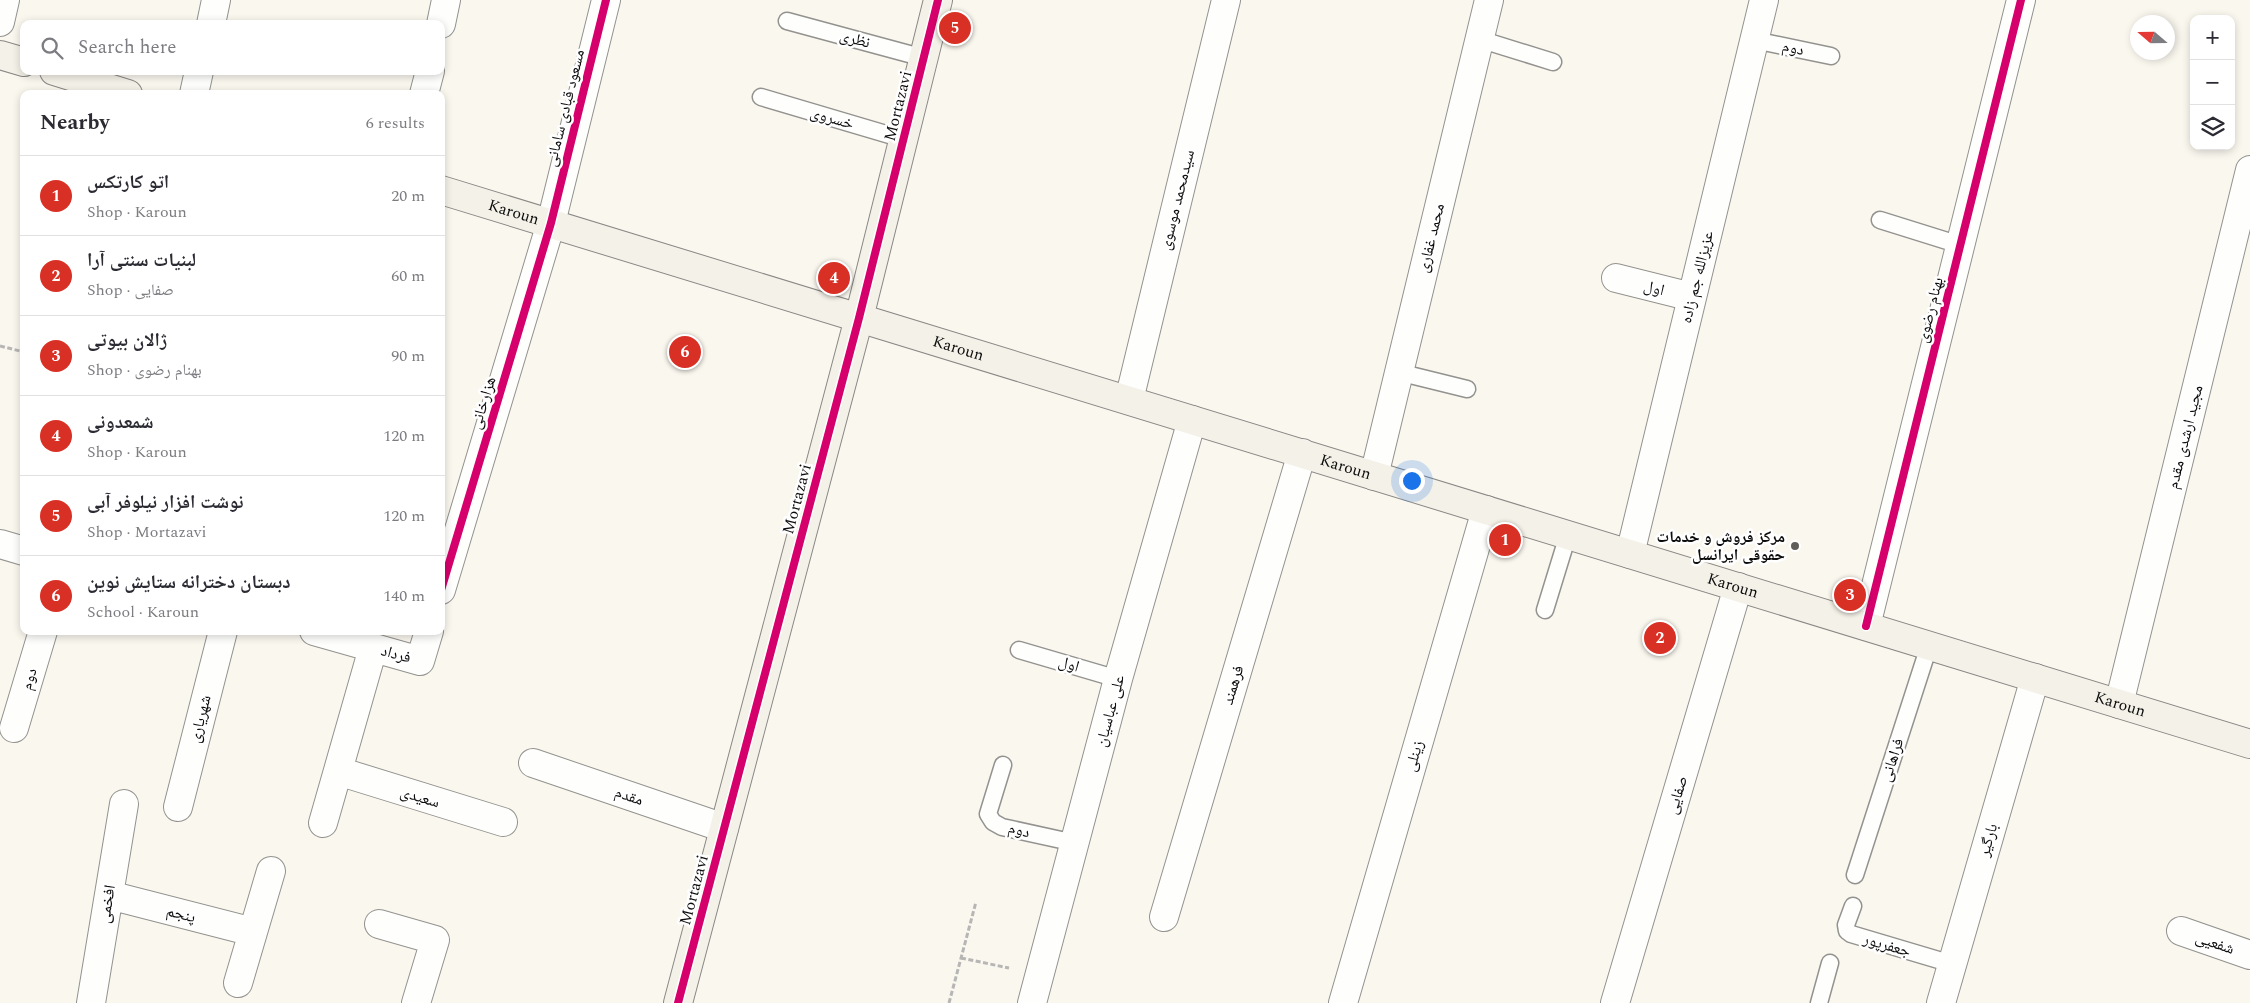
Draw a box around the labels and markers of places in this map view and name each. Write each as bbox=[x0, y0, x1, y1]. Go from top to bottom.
pin: 5 bbox=[939, 9, 971, 47]
pin: 4 bbox=[818, 259, 850, 297]
pin: 6 bbox=[669, 333, 701, 371]
pin: 1 bbox=[1489, 521, 1521, 559]
place label: مرکز فروش و خدمات حقوقی ایرانسل bbox=[1656, 525, 1785, 567]
marker: مرکز فروش و خدمات حقوقی ایرانسل bbox=[1789, 540, 1801, 552]
pin: 3 bbox=[1834, 576, 1866, 614]
pin: 2 bbox=[1644, 619, 1676, 657]

